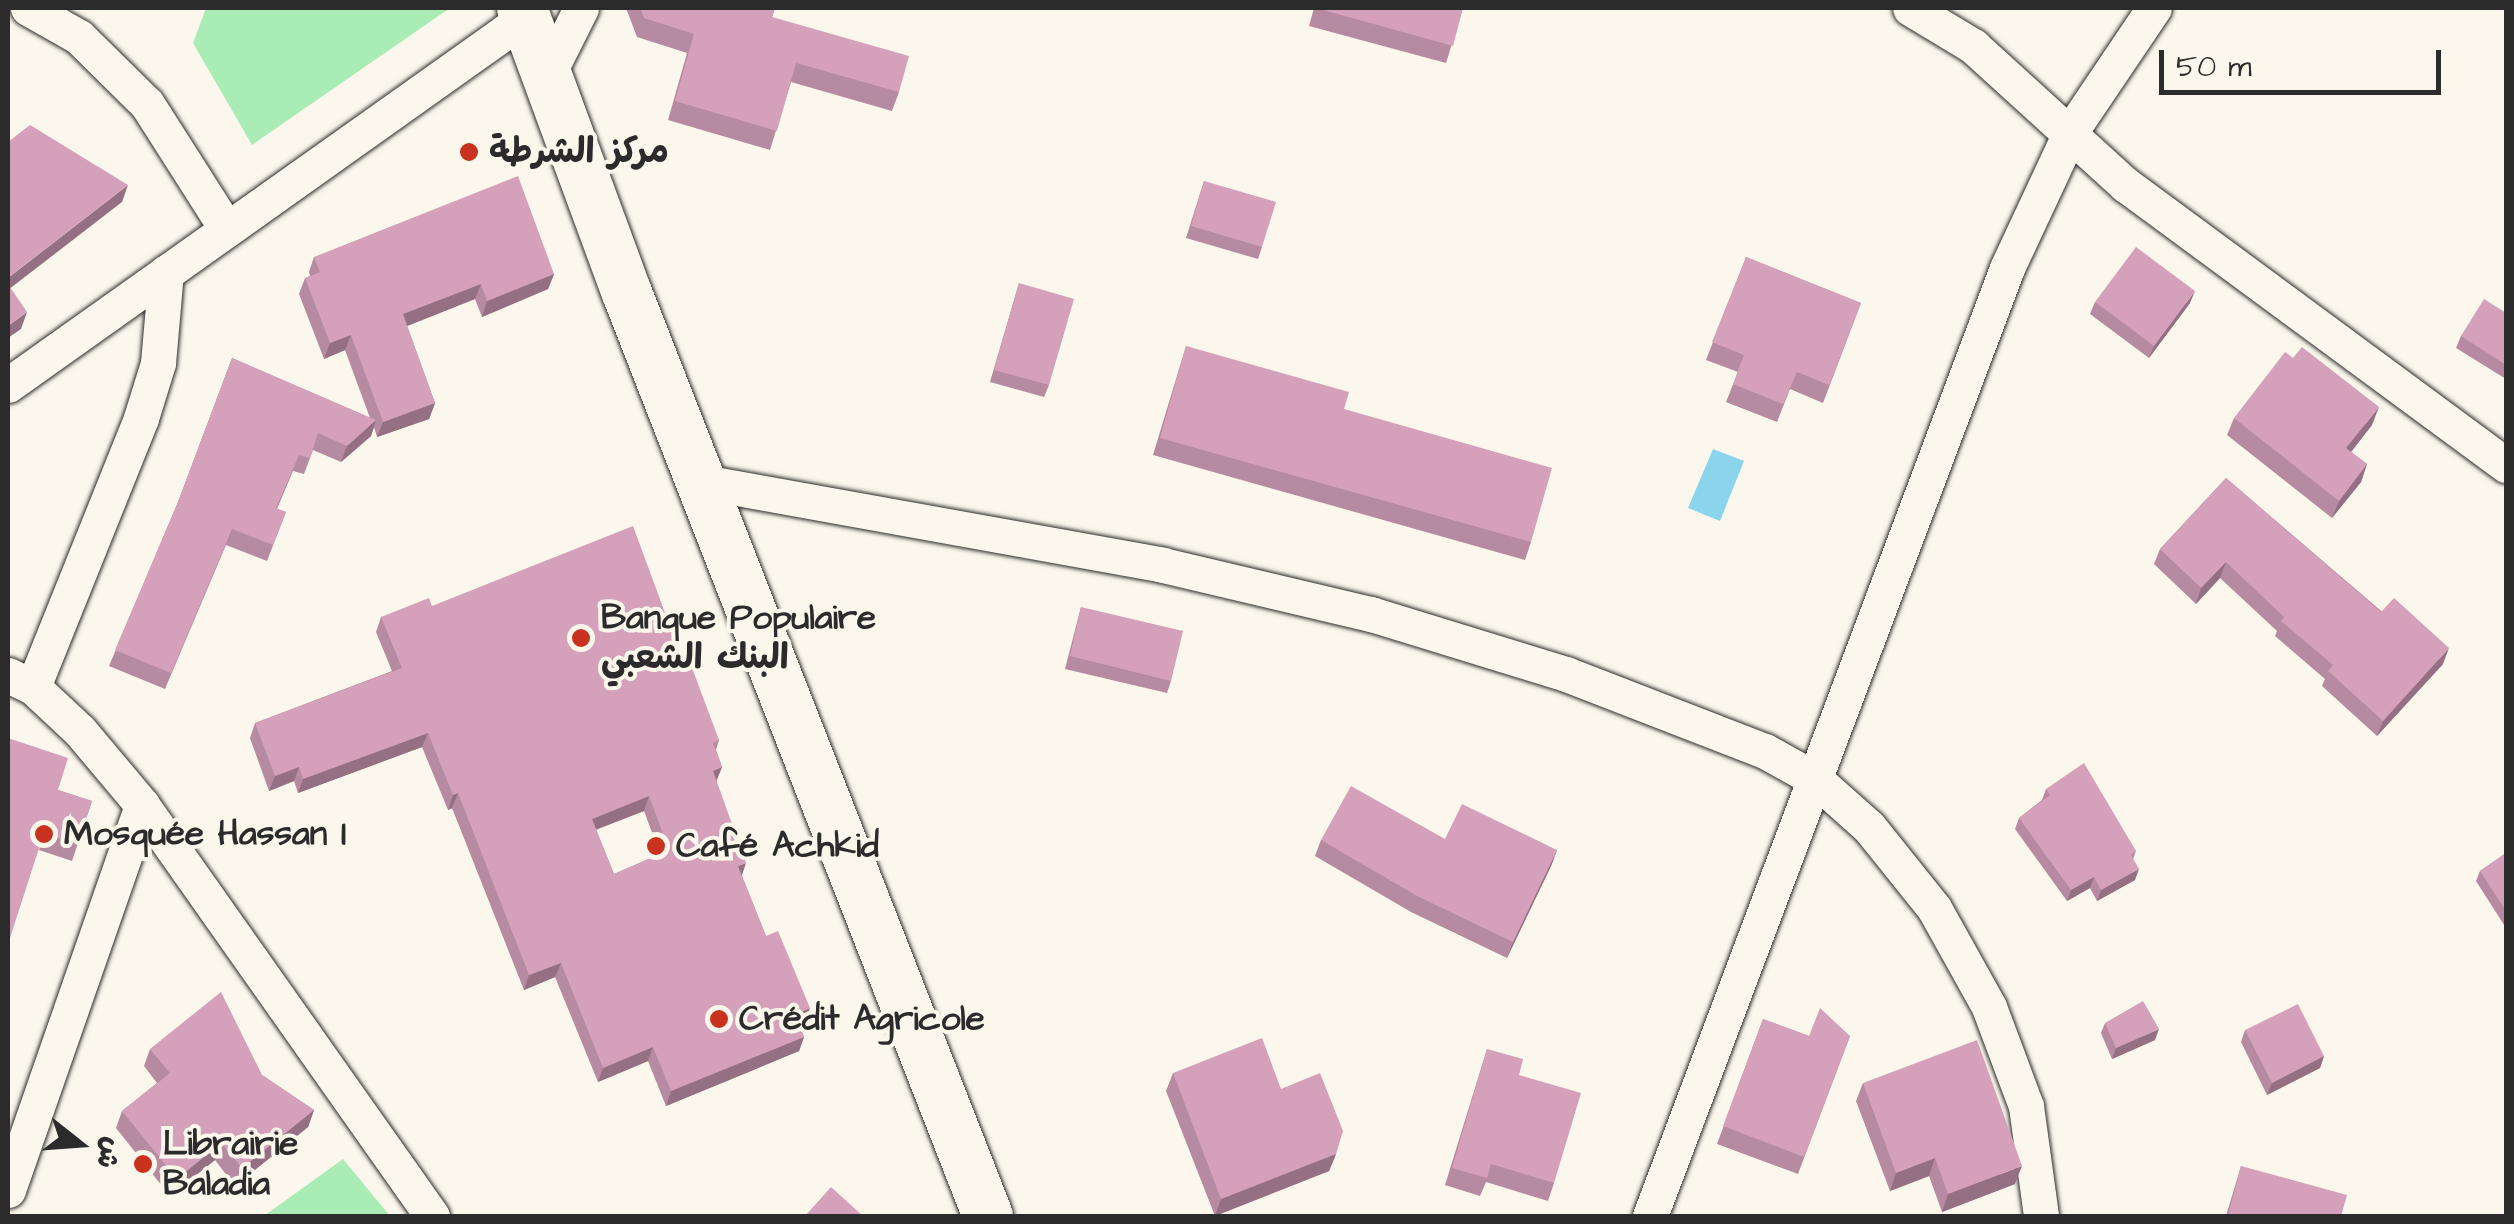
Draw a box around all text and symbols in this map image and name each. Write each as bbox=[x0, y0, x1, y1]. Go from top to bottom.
scale bar bbox=[2164, 30, 2446, 92]
text: 50 m bbox=[2176, 46, 2252, 88]
place label: مركز الشرطة bbox=[489, 131, 669, 173]
marker: مركز الشرطة bbox=[458, 141, 480, 163]
place label: Banque Populaire البنك الشعبي bbox=[601, 597, 876, 679]
marker: Banque Populaire البنك الشعبي bbox=[570, 627, 592, 649]
place label: Mosquée Hassan I bbox=[64, 813, 347, 855]
marker: Mosquée Hassan I bbox=[33, 823, 55, 845]
place label: Café Achkid bbox=[676, 825, 879, 867]
marker: Café Achkid bbox=[645, 835, 667, 857]
place label: Crédit Agricole bbox=[739, 998, 985, 1040]
marker: Crédit Agricole bbox=[708, 1008, 730, 1030]
north arrow bbox=[30, 1094, 130, 1194]
place label: Librairie Baladia bbox=[163, 1123, 298, 1205]
text: ش bbox=[86, 1132, 132, 1173]
marker: Librairie Baladia bbox=[132, 1153, 154, 1175]

